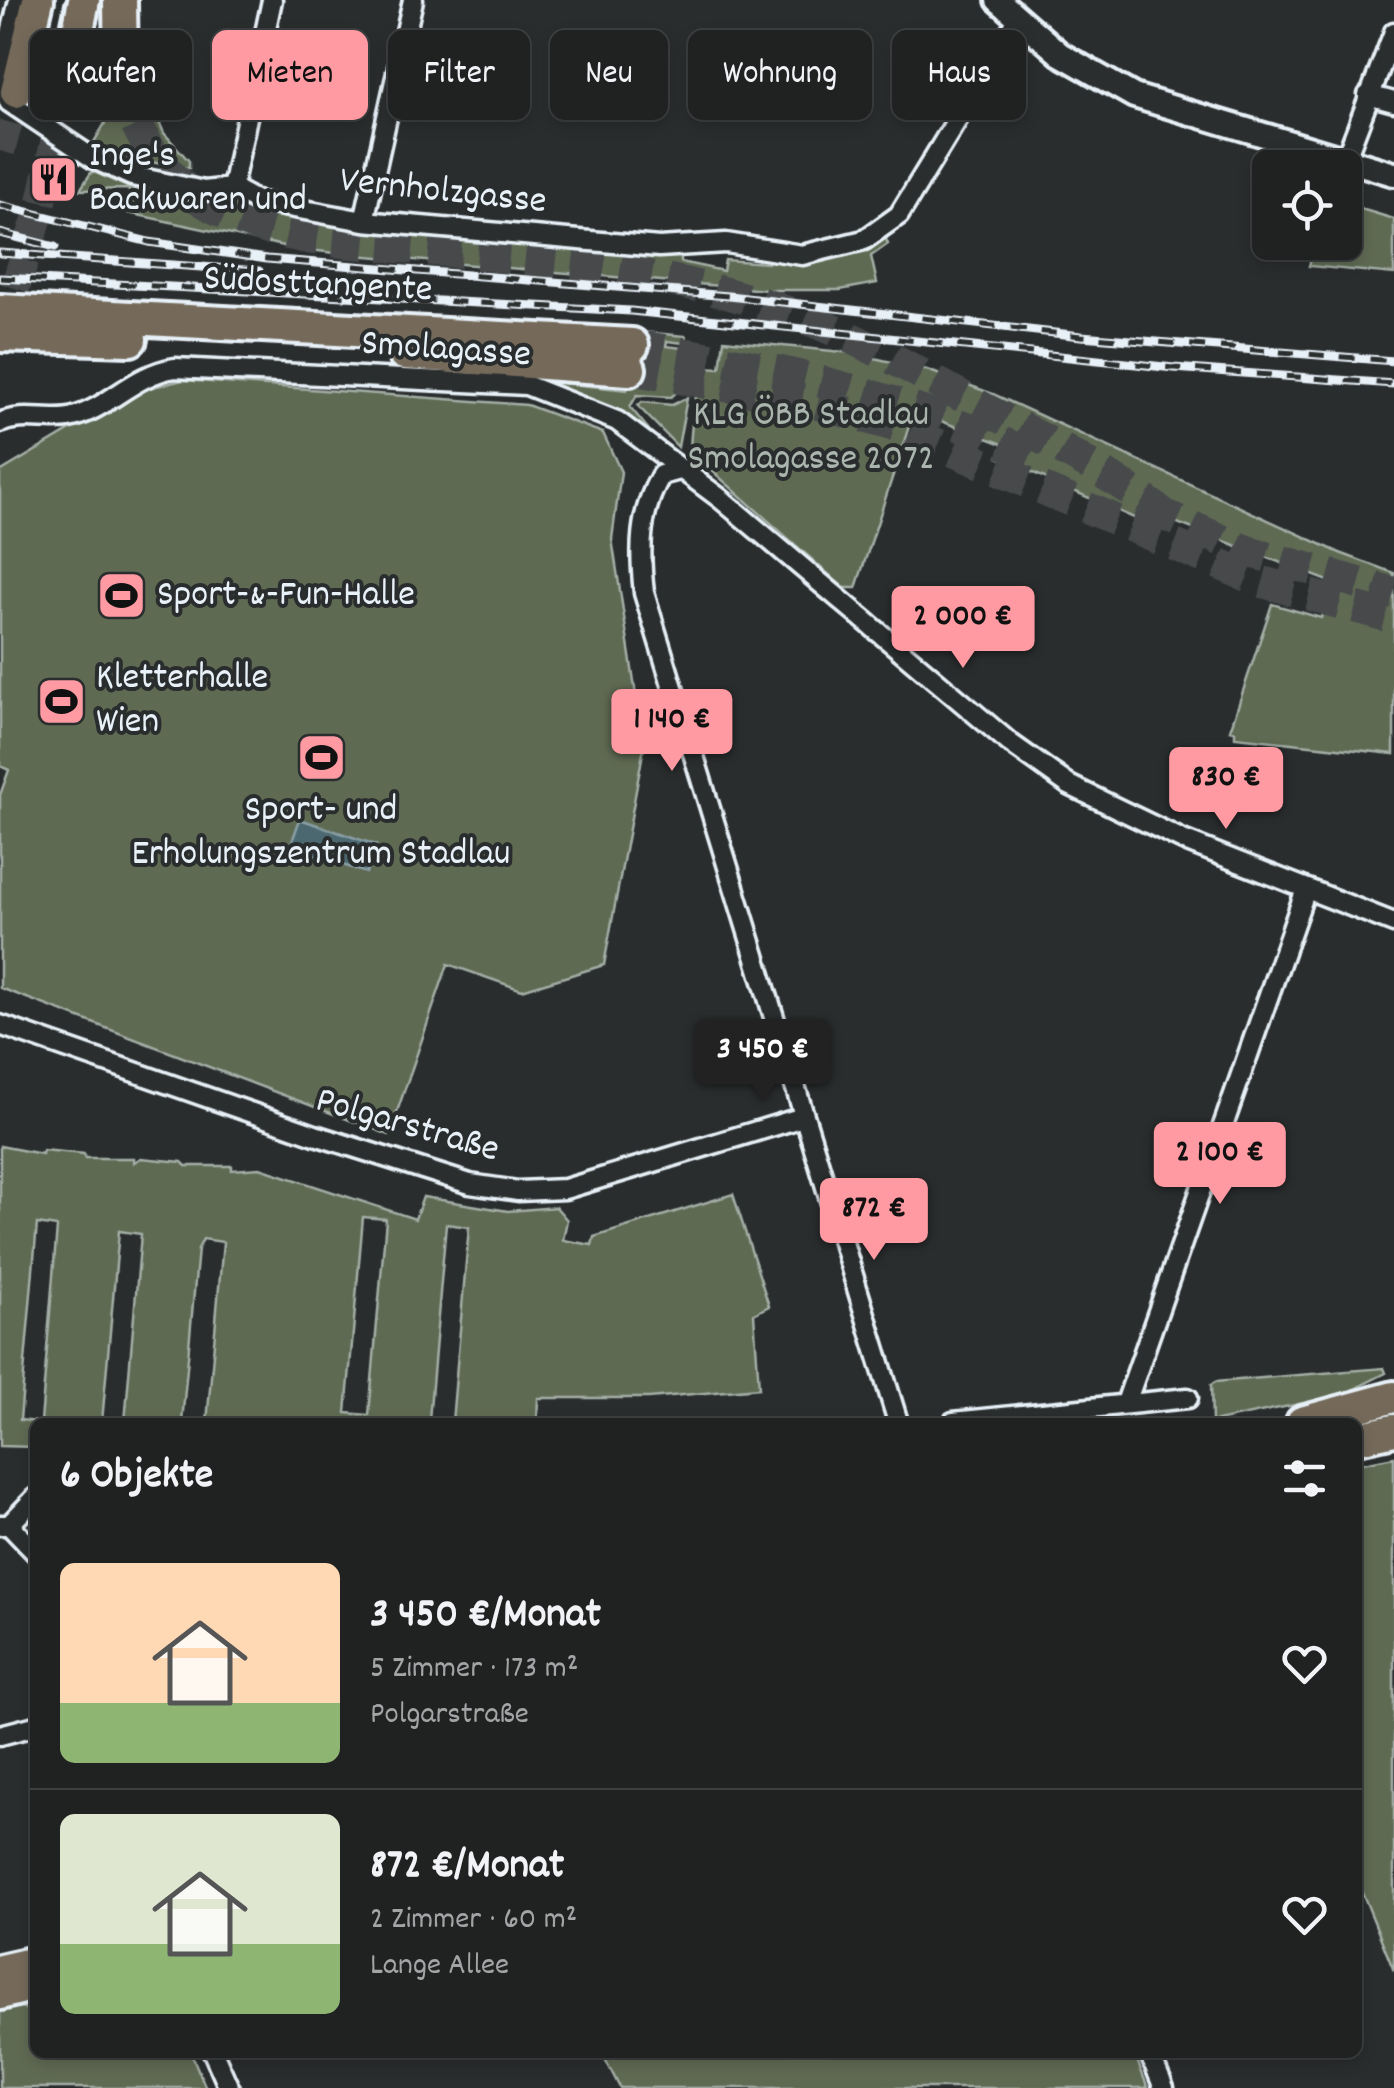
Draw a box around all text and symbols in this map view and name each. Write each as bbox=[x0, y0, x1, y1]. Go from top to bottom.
chip: Kaufen bbox=[30, 30, 192, 120]
chip: Mieten bbox=[212, 30, 368, 120]
chip: Filter bbox=[388, 30, 530, 120]
chip: Neu bbox=[550, 30, 668, 120]
chip: Wohnung bbox=[688, 30, 872, 120]
chip: Haus bbox=[892, 30, 1026, 120]
place label: Inge's Backwaren und bbox=[89, 130, 307, 229]
map controls bbox=[1252, 150, 1362, 260]
button: locate bbox=[1252, 150, 1362, 260]
restaurant icon: Inge's Backwaren und bbox=[28, 153, 80, 205]
street label: Vernholzgasse bbox=[337, 155, 549, 231]
street label: Südosttangente bbox=[202, 253, 434, 319]
street label: Smolagasse bbox=[359, 318, 533, 384]
park label: KLG ÖBB Stadlau Smolagasse 2072 bbox=[687, 389, 935, 488]
place label: Sport-&-Fun-Halle bbox=[157, 569, 415, 624]
sports icon: Sport-&-Fun-Halle bbox=[96, 570, 148, 622]
pin: 2 000 € bbox=[871, 586, 1055, 671]
text: 2 000 € bbox=[914, 595, 1012, 641]
place label: Kletterhalle Wien bbox=[96, 652, 268, 751]
sports icon: Kletterhalle Wien bbox=[35, 675, 87, 727]
pin: 1 140 € bbox=[580, 689, 764, 774]
text: 1 140 € bbox=[633, 698, 711, 744]
sports icon: Sport- und Erholungszentrum Stadlau bbox=[295, 731, 347, 783]
pin: 830 € bbox=[1156, 747, 1296, 832]
text: 830 € bbox=[1191, 756, 1261, 802]
place label: Sport- und Erholungszentrum Stadlau bbox=[132, 784, 510, 883]
pin: 3 450 € bbox=[671, 1019, 855, 1104]
text: 3 450 € bbox=[717, 1028, 809, 1074]
street label: Polgarstraße bbox=[309, 1075, 505, 1179]
pin: 2 100 € bbox=[1128, 1122, 1312, 1207]
text: 2 100 € bbox=[1176, 1131, 1264, 1177]
pin: 872 € bbox=[804, 1178, 944, 1263]
text: 872 € bbox=[842, 1187, 906, 1233]
text: 6 Objekte bbox=[60, 1448, 213, 1508]
icon: filters bbox=[1277, 1451, 1332, 1506]
text: 3 450 €/Monat bbox=[370, 1587, 601, 1647]
icon: home bbox=[140, 1603, 260, 1723]
icon: heart bbox=[1277, 1636, 1332, 1691]
text: 5 Zimmer · 173 m² bbox=[370, 1647, 578, 1693]
text: Polgarstraße bbox=[370, 1693, 529, 1739]
text: 872 €/Monat bbox=[370, 1838, 564, 1898]
icon: home bbox=[140, 1854, 260, 1974]
icon: heart bbox=[1277, 1887, 1332, 1942]
text: 2 Zimmer · 60 m² bbox=[370, 1898, 577, 1944]
text: Lange Allee bbox=[370, 1944, 509, 1990]

